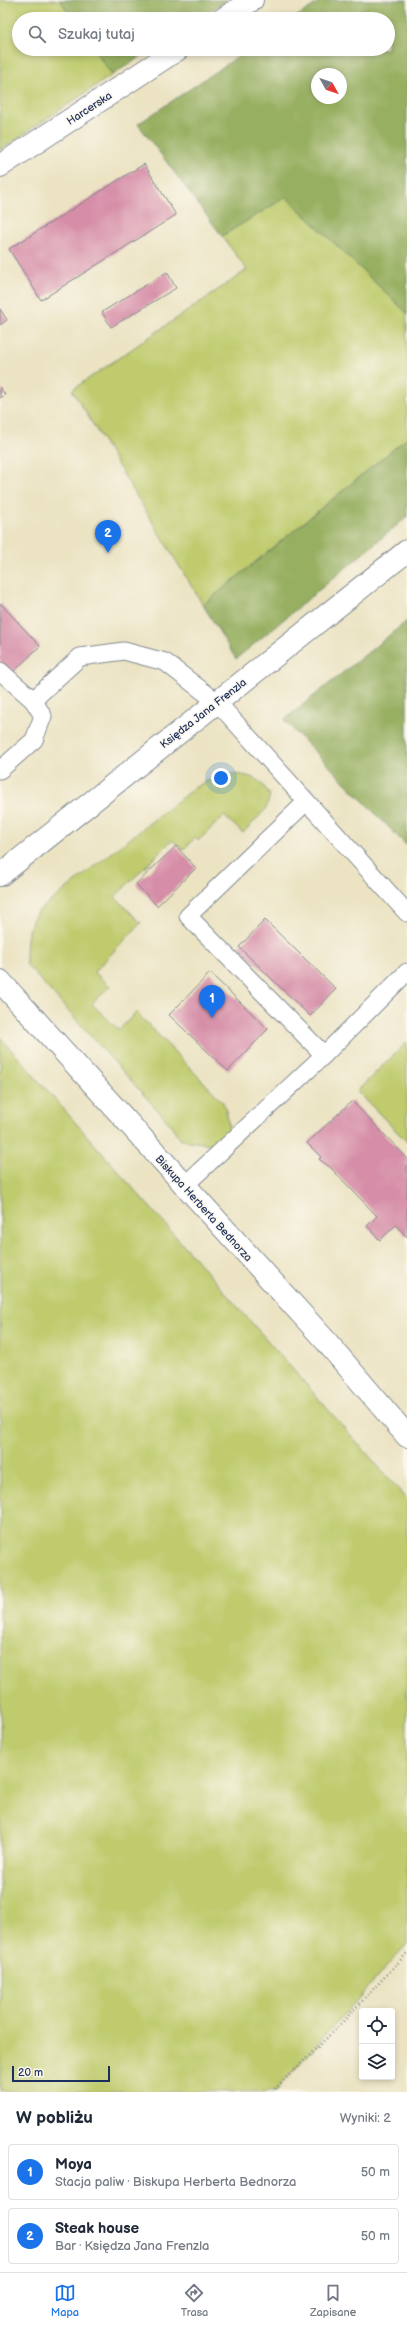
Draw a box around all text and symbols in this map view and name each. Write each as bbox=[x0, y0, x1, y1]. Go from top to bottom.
search box bbox=[12, 12, 395, 56]
icon: search bbox=[26, 23, 48, 45]
text: Szukaj tutaj bbox=[58, 25, 135, 44]
north arrow bbox=[311, 68, 347, 104]
street label: Harcerska bbox=[64, 89, 114, 128]
pin: 2 bbox=[95, 520, 121, 553]
street label: Księdza Jana Frenzla bbox=[158, 676, 249, 751]
your location bbox=[211, 768, 231, 788]
pin: 1 bbox=[199, 985, 225, 1018]
street label: Biskupa Herberta Bednorza bbox=[152, 1153, 255, 1264]
map controls bbox=[359, 2008, 395, 2080]
button: locate bbox=[359, 2008, 395, 2044]
button: layers bbox=[359, 2044, 395, 2080]
scale bar bbox=[12, 2064, 110, 2083]
text: 20 m bbox=[18, 2066, 43, 2079]
text: W pobliżu bbox=[16, 2108, 93, 2128]
text: Wyniki: 2 bbox=[340, 2110, 391, 2126]
text: Moya bbox=[55, 2155, 92, 2174]
text: 1 bbox=[27, 2164, 33, 2180]
text: 50 m bbox=[361, 2164, 390, 2180]
text: Stacja paliw · Biskupa Herberta Bednorza bbox=[55, 2174, 296, 2190]
text: Steak house bbox=[55, 2219, 139, 2238]
text: 2 bbox=[26, 2228, 34, 2244]
text: 50 m bbox=[361, 2228, 390, 2244]
text: Bar · Księdza Jana Frenzla bbox=[55, 2238, 209, 2254]
tab: Mapa bbox=[51, 2282, 79, 2319]
tab: Trasa bbox=[181, 2282, 208, 2319]
tab: Zapisane bbox=[310, 2282, 356, 2319]

